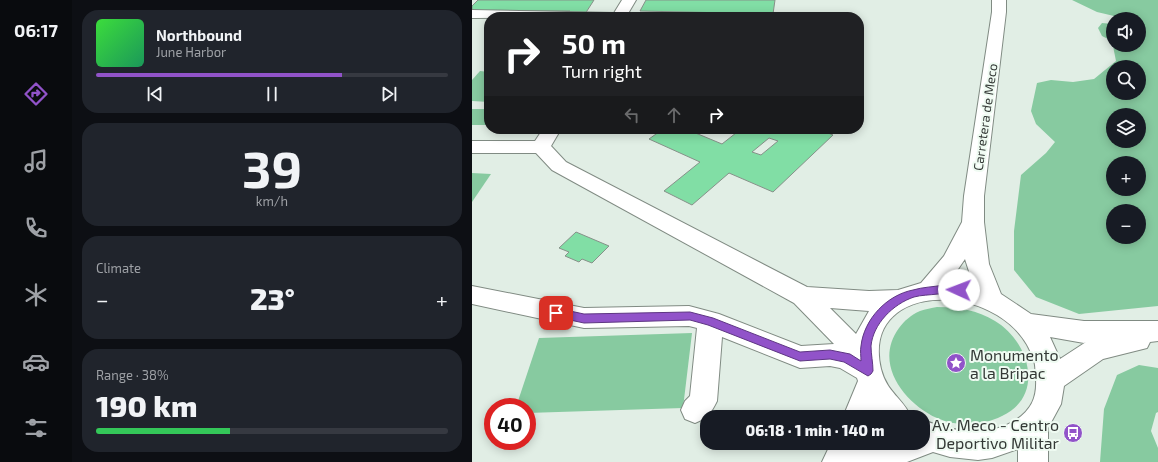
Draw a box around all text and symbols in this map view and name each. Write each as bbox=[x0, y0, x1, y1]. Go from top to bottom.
map controls bbox=[1106, 12, 1146, 244]
button: sound bbox=[1106, 12, 1146, 52]
text: 06:17 bbox=[14, 19, 58, 41]
text: Northbound bbox=[156, 26, 242, 44]
text: 50 m bbox=[562, 26, 626, 60]
icon: right bbox=[496, 28, 548, 80]
text: June Harbor bbox=[156, 44, 226, 60]
text: Turn right bbox=[562, 60, 642, 82]
button: search bbox=[1106, 60, 1146, 100]
street label: Carretera de Meco bbox=[970, 62, 1000, 172]
icon: directions bbox=[22, 80, 50, 108]
icon: previous bbox=[144, 83, 166, 105]
icon: pause bbox=[261, 83, 283, 105]
icon: next bbox=[378, 83, 400, 105]
icon: left bbox=[621, 104, 643, 126]
icon: ahead bbox=[663, 104, 685, 126]
icon: right bbox=[705, 104, 727, 126]
button: layers bbox=[1106, 108, 1146, 148]
text: 39 bbox=[242, 136, 302, 198]
icon: music bbox=[22, 147, 50, 175]
button: + bbox=[1106, 156, 1146, 196]
text: km/h bbox=[256, 193, 288, 209]
button: − bbox=[1106, 204, 1146, 244]
icon: phone bbox=[22, 214, 50, 242]
text: Climate bbox=[96, 260, 141, 276]
position arrow bbox=[938, 269, 980, 311]
text: 23° bbox=[250, 280, 295, 316]
icon: climate bbox=[22, 281, 50, 309]
text: − bbox=[96, 286, 109, 312]
text: + bbox=[436, 286, 448, 312]
pin bbox=[539, 296, 573, 330]
icon: arrive bbox=[545, 302, 567, 324]
place label: Monumento a la Bripac bbox=[970, 345, 1059, 382]
icon: car bbox=[22, 348, 50, 376]
place icon: Monumento a la Bripac bbox=[945, 352, 967, 374]
text: Range · 38% bbox=[96, 367, 169, 383]
text: 190 km bbox=[96, 387, 197, 423]
speed limit sign: 40 bbox=[484, 398, 536, 450]
icon: filters bbox=[22, 414, 50, 442]
place label: Av. Meco - Centro Deportivo Militar bbox=[932, 415, 1060, 452]
text: 06:18 · 1 min · 140 m bbox=[746, 421, 884, 439]
bus stop icon: Av. Meco - Centro Deportivo Militar bbox=[1062, 422, 1084, 444]

